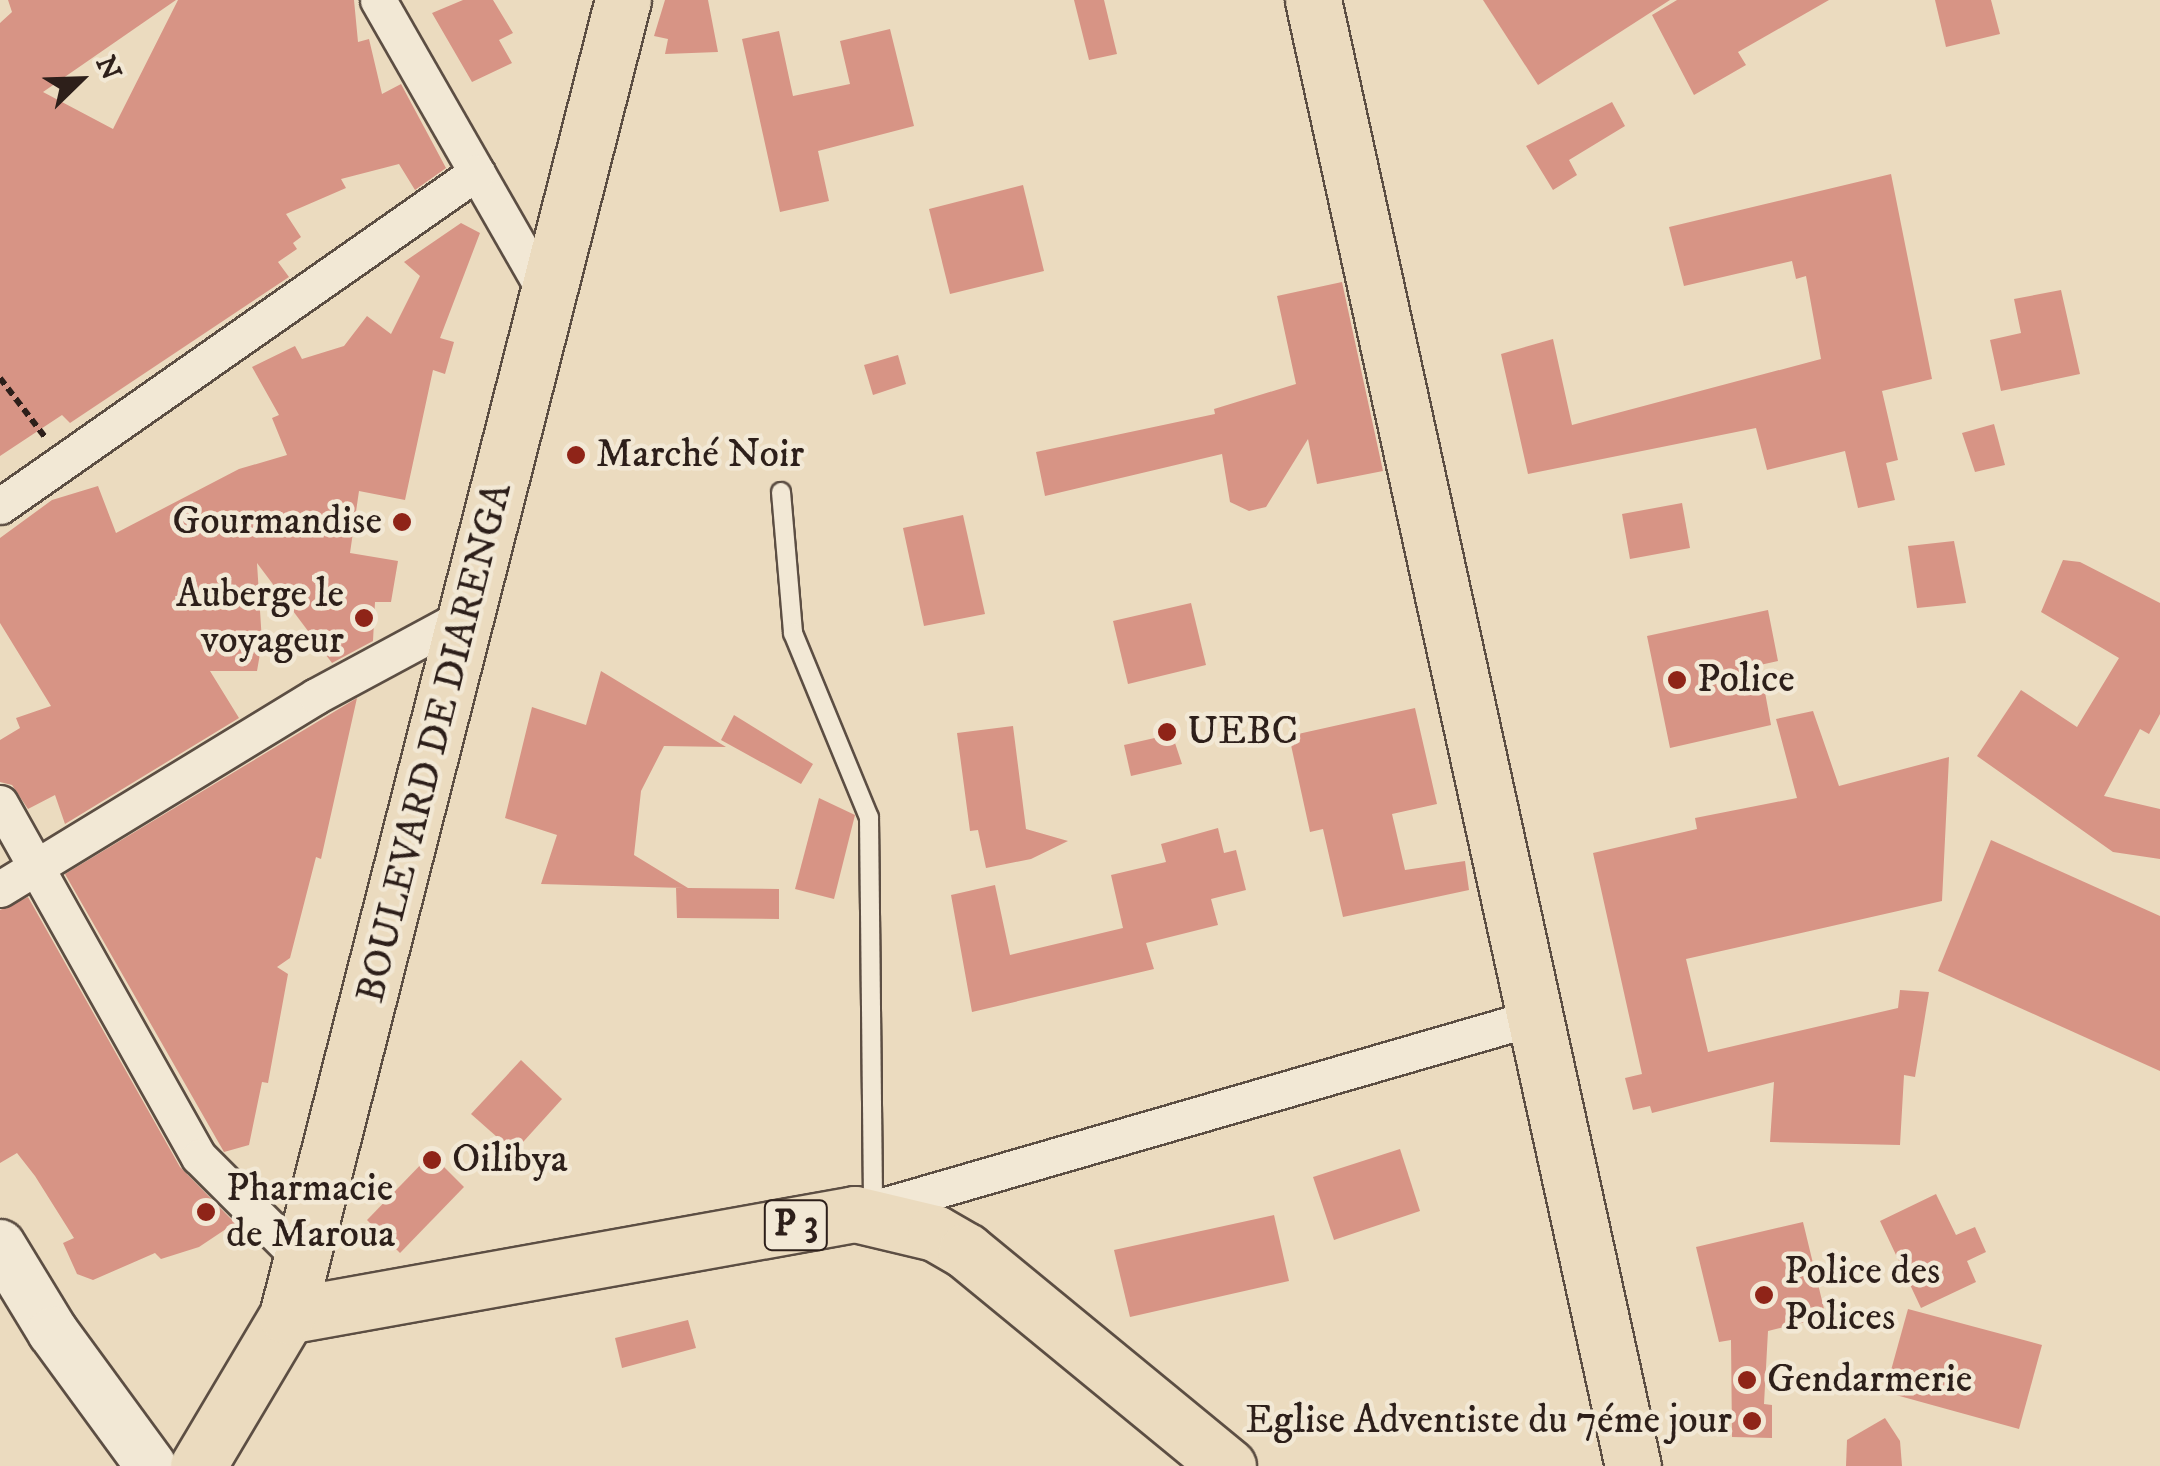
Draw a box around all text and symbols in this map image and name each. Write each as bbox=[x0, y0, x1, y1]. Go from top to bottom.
north arrow bbox=[30, 30, 130, 130]
text: N bbox=[87, 51, 129, 85]
place label: Marché Noir bbox=[596, 431, 804, 479]
marker: Marché Noir bbox=[565, 444, 587, 466]
street label: BOULEVARD DE DIARENGA bbox=[347, 478, 523, 1008]
place label: Gourmandise bbox=[172, 498, 382, 546]
marker: Gourmandise bbox=[391, 511, 413, 533]
place label: Auberge le voyageur bbox=[176, 571, 344, 665]
marker: Auberge le voyageur bbox=[353, 607, 375, 629]
place label: Police bbox=[1697, 656, 1795, 704]
marker: Police bbox=[1666, 669, 1688, 691]
place label: UEBC bbox=[1187, 708, 1298, 756]
marker: UEBC bbox=[1156, 721, 1178, 743]
place label: Oilibya bbox=[452, 1136, 568, 1184]
marker: Oilibya bbox=[421, 1149, 443, 1171]
place label: Pharmacie de Maroua bbox=[226, 1165, 395, 1259]
road number: P 3 bbox=[764, 1192, 828, 1258]
marker: Pharmacie de Maroua bbox=[195, 1201, 217, 1223]
place label: Police des Polices bbox=[1784, 1248, 1940, 1342]
marker: Police des Polices bbox=[1753, 1284, 1775, 1306]
place label: Gendarmerie bbox=[1767, 1356, 1972, 1404]
marker: Gendarmerie bbox=[1736, 1369, 1758, 1391]
place label: Eglise Adventiste du 7éme jour bbox=[1245, 1397, 1732, 1445]
marker: Eglise Adventiste du 7éme jour bbox=[1741, 1410, 1763, 1432]

